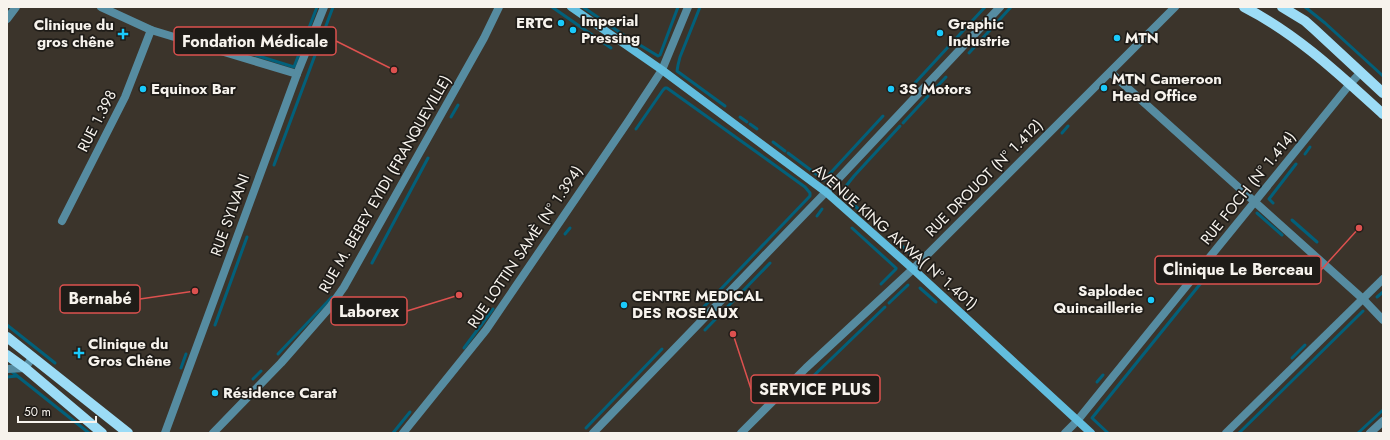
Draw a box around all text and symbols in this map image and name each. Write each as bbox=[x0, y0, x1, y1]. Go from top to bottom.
place label: Imperial Pressing bbox=[581, 10, 640, 49]
place label: ERTC bbox=[516, 12, 553, 34]
place label: Graphic Industrie bbox=[948, 13, 1010, 52]
place label: Clinique du gros chêne bbox=[34, 14, 114, 53]
marker: ERTC bbox=[556, 18, 566, 28]
marker: Imperial Pressing bbox=[568, 25, 578, 35]
callout: Fondation Médicale bbox=[174, 27, 336, 55]
place label: MTN bbox=[1125, 27, 1159, 49]
marker: Clinique du gros chêne bbox=[117, 28, 129, 40]
marker: Graphic Industrie bbox=[935, 28, 945, 38]
text: Fondation Médicale bbox=[182, 30, 328, 53]
marker: MTN bbox=[1112, 33, 1122, 43]
place label: MTN Cameroon Head Office bbox=[1112, 68, 1222, 107]
street label: RUE M. BEBEY EYIDI (FRANQUEVILLE) bbox=[313, 71, 457, 297]
place label: Equinox Bar bbox=[151, 78, 237, 100]
place label: 3S Motors bbox=[899, 78, 971, 100]
marker: MTN Cameroon Head Office bbox=[1099, 83, 1109, 93]
marker: Equinox Bar bbox=[138, 84, 148, 94]
marker: 3S Motors bbox=[886, 84, 896, 94]
street label: RUE 1.398 bbox=[72, 86, 122, 156]
street label: RUE DROUOT (N° 1.412) bbox=[920, 114, 1048, 242]
street label: RUE FOCH (N° 1.414) bbox=[1195, 126, 1301, 250]
street label: AVENUE KING AKWA( N° 1.401) bbox=[808, 159, 982, 315]
street label: RUE LOTTIN SAMÈ (N° 1.394) bbox=[462, 161, 588, 333]
street label: RUE SYLVANI bbox=[205, 171, 255, 259]
callout: Clinique Le Berceau bbox=[1155, 256, 1321, 284]
text: Clinique Le Berceau bbox=[1163, 258, 1313, 281]
place label: Saplodec Quincaillerie bbox=[1053, 280, 1143, 319]
callout: Bernabé bbox=[60, 285, 140, 313]
place label: CENTRE MEDICAL DES ROSEAUX bbox=[632, 285, 763, 324]
text: Bernabé bbox=[68, 287, 132, 310]
marker: Saplodec Quincaillerie bbox=[1146, 295, 1156, 305]
callout: Laborex bbox=[331, 297, 407, 325]
text: Laborex bbox=[339, 300, 400, 323]
marker: CENTRE MEDICAL DES ROSEAUX bbox=[619, 300, 629, 310]
place label: Clinique du Gros Chêne bbox=[88, 333, 172, 372]
marker: Clinique du Gros Chêne bbox=[73, 347, 85, 359]
callout: SERVICE PLUS bbox=[751, 375, 880, 403]
text: SERVICE PLUS bbox=[759, 378, 871, 401]
place label: Résidence Carat bbox=[223, 382, 337, 404]
marker: Résidence Carat bbox=[210, 388, 220, 398]
scale bar bbox=[18, 398, 96, 424]
text: 50 m bbox=[24, 403, 51, 421]

